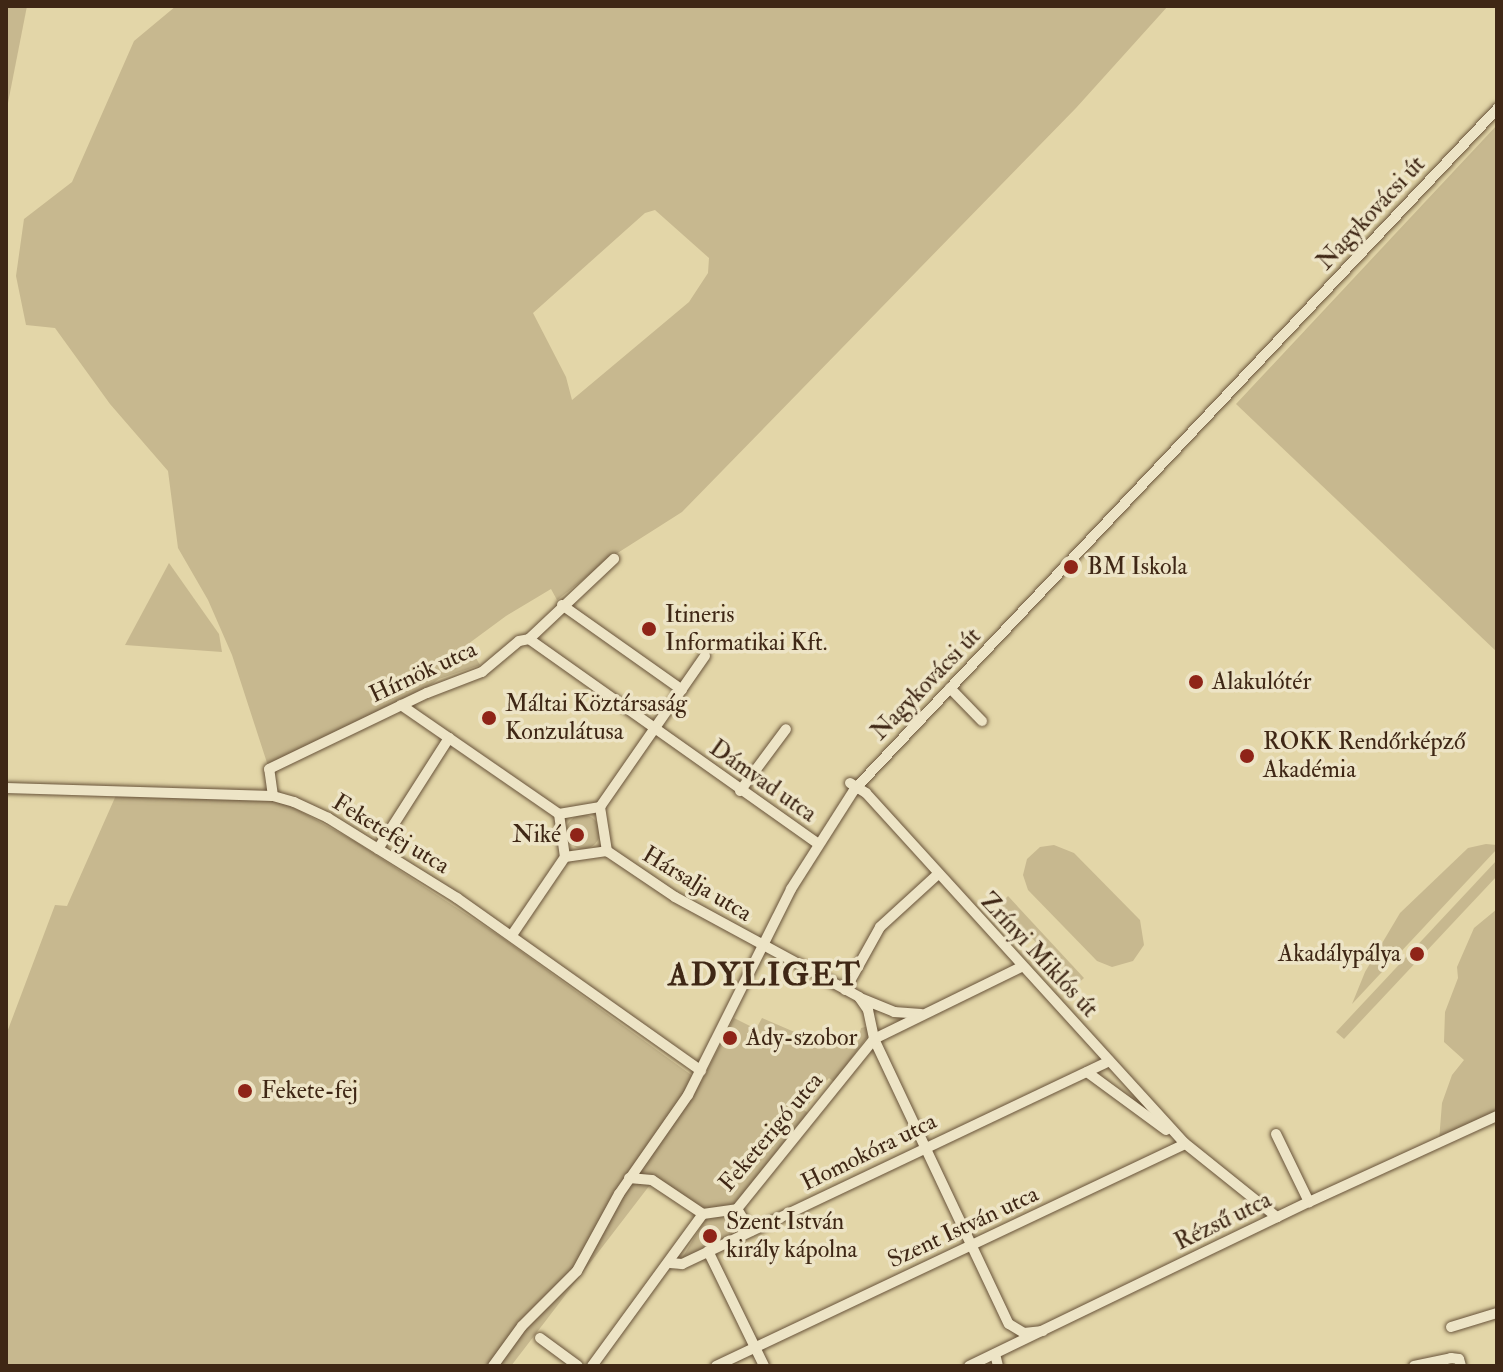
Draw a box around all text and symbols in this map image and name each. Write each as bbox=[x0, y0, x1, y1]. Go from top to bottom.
street label: Nagykovácsi út bbox=[1311, 150, 1431, 276]
place label: BM Iskola bbox=[1087, 553, 1187, 581]
marker: BM Iskola bbox=[1062, 558, 1080, 576]
place label: Itineris Informatikai Kft. bbox=[665, 601, 827, 657]
marker: Itineris Informatikai Kft. bbox=[640, 620, 658, 638]
street label: Nagykovácsi út bbox=[865, 622, 987, 746]
street label: Hírnök utca bbox=[365, 635, 481, 709]
place label: Alakulótér bbox=[1212, 668, 1311, 696]
marker: Alakulótér bbox=[1187, 673, 1205, 691]
place label: Máltai Köztársaság Konzulátusa bbox=[505, 690, 687, 746]
marker: Máltai Köztársaság Konzulátusa bbox=[480, 709, 498, 727]
place label: ROKK Rendőrképző Akadémia bbox=[1263, 728, 1466, 784]
street label: Dámvad utca bbox=[704, 734, 822, 828]
marker: ROKK Rendőrképző Akadémia bbox=[1238, 747, 1256, 765]
street label: Feketefej utca bbox=[327, 788, 455, 880]
place label: Niké bbox=[512, 821, 561, 849]
marker: Niké bbox=[568, 826, 586, 844]
street label: Hársalja utca bbox=[637, 840, 757, 928]
street label: Zrínyi Miklós út bbox=[974, 887, 1104, 1023]
place label: Akadálypálya bbox=[1278, 940, 1401, 968]
marker: Akadálypálya bbox=[1408, 945, 1426, 963]
district label: ADYLIGET bbox=[668, 956, 862, 994]
place label: Ady-szobor bbox=[746, 1024, 857, 1052]
marker: Ady-szobor bbox=[721, 1029, 739, 1047]
street label: Feketerigó utca bbox=[713, 1067, 829, 1197]
place label: Fekete-fej bbox=[261, 1077, 358, 1105]
marker: Fekete-fej bbox=[236, 1082, 254, 1100]
street label: Homokóra utca bbox=[797, 1107, 941, 1197]
street label: Szent István utca bbox=[883, 1180, 1043, 1274]
street label: Rézsű utca bbox=[1170, 1185, 1276, 1257]
place label: Szent István király kápolna bbox=[726, 1208, 857, 1264]
marker: Szent István király kápolna bbox=[701, 1227, 719, 1245]

